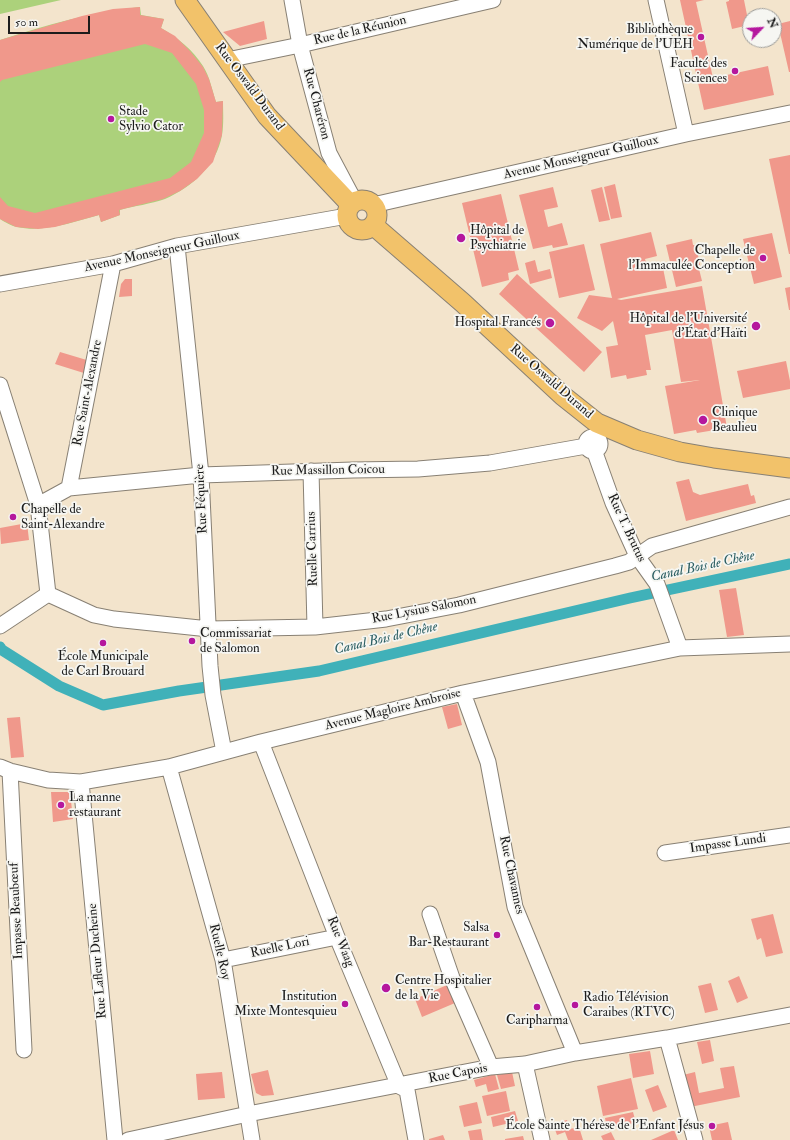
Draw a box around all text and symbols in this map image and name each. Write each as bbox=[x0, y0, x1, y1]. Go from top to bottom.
scale bar bbox=[10, 8, 92, 34]
north arrow bbox=[742, 8, 782, 48]
street label: Rue de la Réunion bbox=[312, 13, 408, 49]
text: 50 m bbox=[15, 15, 38, 30]
text: N bbox=[764, 16, 780, 30]
place label: Bibliothèque Numérique de l'UEH bbox=[577, 22, 693, 53]
marker: Bibliothèque Numérique de l'UEH bbox=[696, 32, 706, 42]
street label: Rue Oswald Durand bbox=[211, 40, 287, 134]
place label: Faculté des Sciences bbox=[670, 56, 727, 87]
street label: Rue Charéron bbox=[299, 66, 333, 142]
marker: Faculté des Sciences bbox=[730, 66, 740, 76]
place label: Stade Sylvio Cator bbox=[119, 104, 183, 135]
marker: Stade Sylvio Cator bbox=[106, 114, 116, 124]
street label: Avenue Monseigneur Guilloux bbox=[502, 133, 660, 183]
place label: Hôpital de Psychiatrie bbox=[470, 223, 526, 254]
street label: Avenue Monseigneur Guilloux bbox=[83, 228, 241, 276]
marker: Hôpital de Psychiatrie bbox=[455, 232, 467, 244]
place label: Chapelle de l'Immaculée Conception bbox=[628, 243, 755, 274]
marker: Chapelle de l'Immaculée Conception bbox=[758, 253, 768, 263]
place label: Hôpital de l'Université d'État d'Haïti bbox=[630, 311, 747, 342]
place label: Hospital Francés bbox=[454, 315, 541, 331]
marker: Hospital Francés bbox=[544, 317, 556, 329]
marker: Hôpital de l'Université d'État d'Haïti bbox=[750, 320, 762, 332]
street label: Rue Saint-Alexandre bbox=[70, 339, 106, 447]
street label: Rue Oswald Durand bbox=[506, 342, 596, 422]
place label: Clinique Beaulieu bbox=[712, 405, 757, 436]
marker: Clinique Beaulieu bbox=[697, 414, 709, 426]
street label: Rue Massillon Coicou bbox=[271, 462, 385, 480]
street label: Rue Féquière bbox=[192, 464, 212, 534]
street label: Rue T. Brutus bbox=[603, 491, 649, 565]
place label: Chapelle de Saint-Alexandre bbox=[21, 502, 105, 533]
street label: Ruelle Carrius bbox=[304, 511, 322, 587]
marker: Chapelle de Saint-Alexandre bbox=[8, 512, 18, 522]
water label: Canal Bois de Chêne bbox=[650, 548, 756, 586]
street label: Rue Lysius Salomon bbox=[370, 592, 478, 628]
water label: Canal Bois de Chêne bbox=[333, 619, 439, 659]
place label: Commissariat de Salomon bbox=[200, 626, 272, 657]
marker: Commissariat de Salomon bbox=[187, 636, 197, 646]
marker: École Municipale de Carl Brouard bbox=[98, 638, 108, 648]
place label: École Municipale de Carl Brouard bbox=[58, 649, 148, 680]
street label: Avenue Magloire Ambroise bbox=[323, 686, 463, 734]
place label: La manne restaurant bbox=[69, 790, 121, 821]
marker: La manne restaurant bbox=[56, 800, 66, 810]
street label: Impasse Lundi bbox=[689, 831, 767, 857]
street label: Rue Chavannes bbox=[495, 834, 527, 916]
street label: Impasse Beaubœuf bbox=[7, 862, 27, 960]
street label: Rue Lafleur Ducheine bbox=[85, 903, 111, 1019]
street label: Rue Waag bbox=[323, 914, 357, 970]
place label: Salsa Bar-Restaurant bbox=[408, 920, 489, 951]
street label: Ruelle Roy bbox=[205, 922, 233, 982]
marker: Salsa Bar-Restaurant bbox=[492, 930, 502, 940]
street label: Ruelle Lori bbox=[249, 934, 311, 962]
place label: Centre Hospitalier de la Vie bbox=[395, 973, 491, 1004]
marker: Centre Hospitalier de la Vie bbox=[380, 982, 392, 994]
place label: Institution Mixte Montesquieu bbox=[234, 989, 337, 1020]
place label: Radio Télévision Caraibes (RTVC) bbox=[583, 990, 675, 1021]
marker: Institution Mixte Montesquieu bbox=[340, 999, 350, 1009]
marker: Radio Télévision Caraibes (RTVC) bbox=[570, 1000, 580, 1010]
marker: Caripharma bbox=[532, 1002, 542, 1012]
place label: Caripharma bbox=[506, 1013, 568, 1029]
street label: Rue Capois bbox=[427, 1061, 489, 1087]
place label: École Sainte Thérèse de l’Enfant Jésus bbox=[505, 1118, 704, 1134]
marker: École Sainte Thérèse de l’Enfant Jésus bbox=[707, 1121, 717, 1131]

